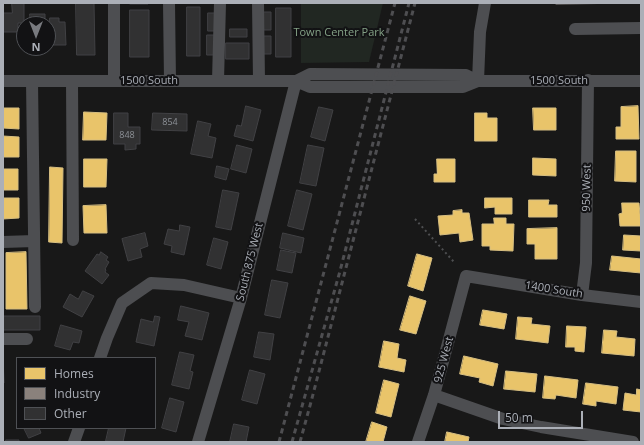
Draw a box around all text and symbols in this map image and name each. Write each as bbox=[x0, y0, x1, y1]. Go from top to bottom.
north arrow bbox=[16, 16, 56, 56]
park label: Town Center Park bbox=[293, 26, 385, 40]
text: N bbox=[32, 40, 40, 55]
street label: 1500 South bbox=[120, 74, 178, 88]
street label: 1500 South bbox=[530, 74, 588, 88]
house number: 854 bbox=[162, 117, 178, 127]
house number: 848 bbox=[119, 130, 135, 140]
street label: 950 West bbox=[580, 164, 594, 212]
street label: South 875 West bbox=[234, 222, 266, 302]
street label: 1400 South bbox=[524, 279, 584, 301]
street label: 925 West bbox=[432, 335, 456, 385]
legend bbox=[16, 357, 156, 429]
text: Homes bbox=[54, 365, 94, 382]
text: Industry bbox=[54, 385, 100, 402]
scale bar bbox=[500, 403, 585, 429]
text: Other bbox=[54, 405, 87, 422]
text: 50 m bbox=[505, 409, 533, 426]

